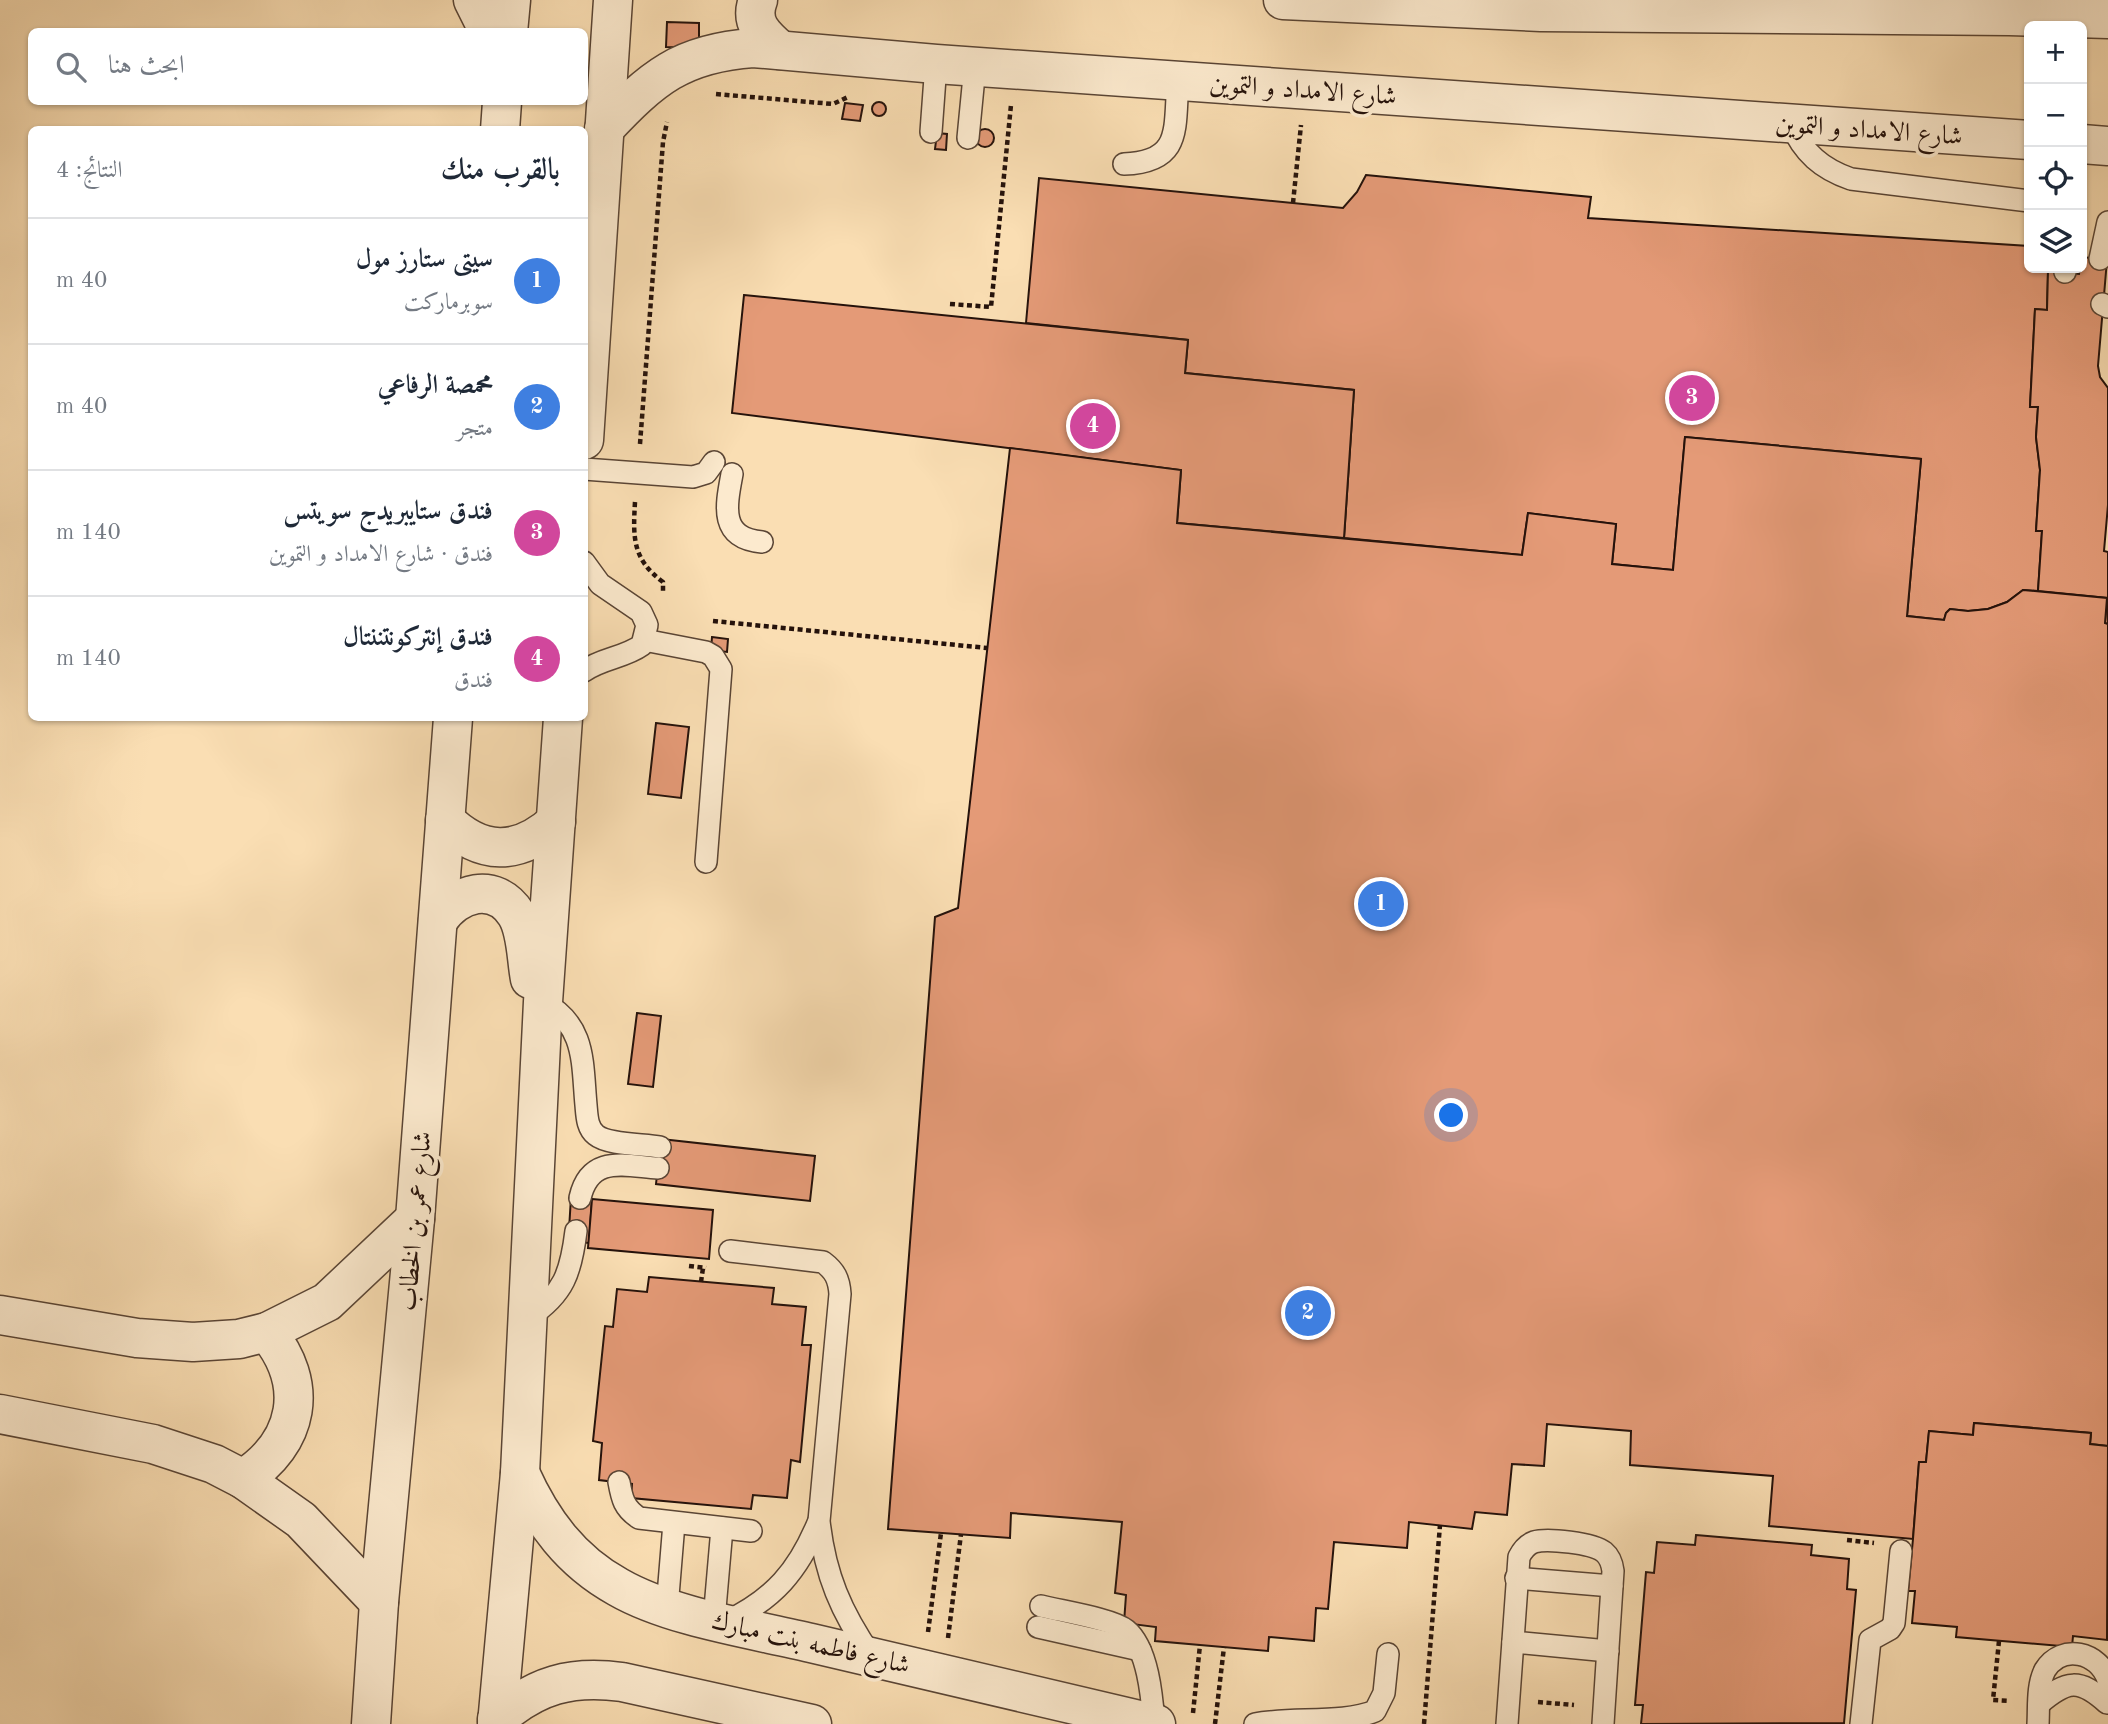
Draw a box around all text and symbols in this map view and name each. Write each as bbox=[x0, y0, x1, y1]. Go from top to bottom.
map controls bbox=[2024, 21, 2087, 273]
button: + bbox=[2024, 21, 2087, 84]
search box bbox=[28, 28, 588, 105]
icon: search bbox=[52, 48, 90, 86]
text: ابحث هنا bbox=[108, 53, 185, 79]
street label: شارع الامداد و التموين bbox=[1208, 71, 1397, 117]
button: − bbox=[2024, 84, 2087, 147]
street label: شارع الامداد و التموين bbox=[1774, 111, 1963, 157]
button: locate bbox=[2024, 147, 2087, 210]
text: بالقرب منك bbox=[441, 156, 560, 186]
text: النتائج: 4 bbox=[56, 159, 123, 182]
button: layers bbox=[2024, 210, 2087, 273]
text: سيتى ستارز مول bbox=[356, 247, 493, 273]
text: 40 m bbox=[56, 269, 107, 292]
text: 1 bbox=[530, 269, 544, 292]
text: سوبرماركت bbox=[404, 291, 493, 314]
pin: 3 bbox=[1669, 372, 1715, 424]
text: محمصة الرفاعي bbox=[378, 373, 493, 399]
text: 40 m bbox=[56, 395, 107, 418]
text: 2 bbox=[530, 395, 544, 418]
pin: 4 bbox=[1070, 400, 1116, 452]
text: متجر bbox=[457, 417, 493, 440]
text: فندق ستايبريدج سويتس bbox=[283, 499, 493, 525]
text: 140 m bbox=[56, 521, 121, 544]
text: 3 bbox=[530, 521, 544, 544]
text: فندق · شارع الامداد و التموين bbox=[269, 543, 493, 566]
text: فندق إنتركونتننتال bbox=[343, 625, 493, 651]
text: 140 m bbox=[56, 647, 121, 670]
text: 4 bbox=[530, 647, 544, 670]
text: فندق bbox=[454, 669, 493, 692]
pin: 1 bbox=[1358, 878, 1404, 930]
your location bbox=[1434, 1098, 1468, 1132]
street label: شارع عمر بن الخطاب bbox=[395, 1130, 444, 1313]
pin: 2 bbox=[1285, 1287, 1331, 1339]
street label: شارع فاطمه بنت مبارك bbox=[707, 1608, 912, 1686]

